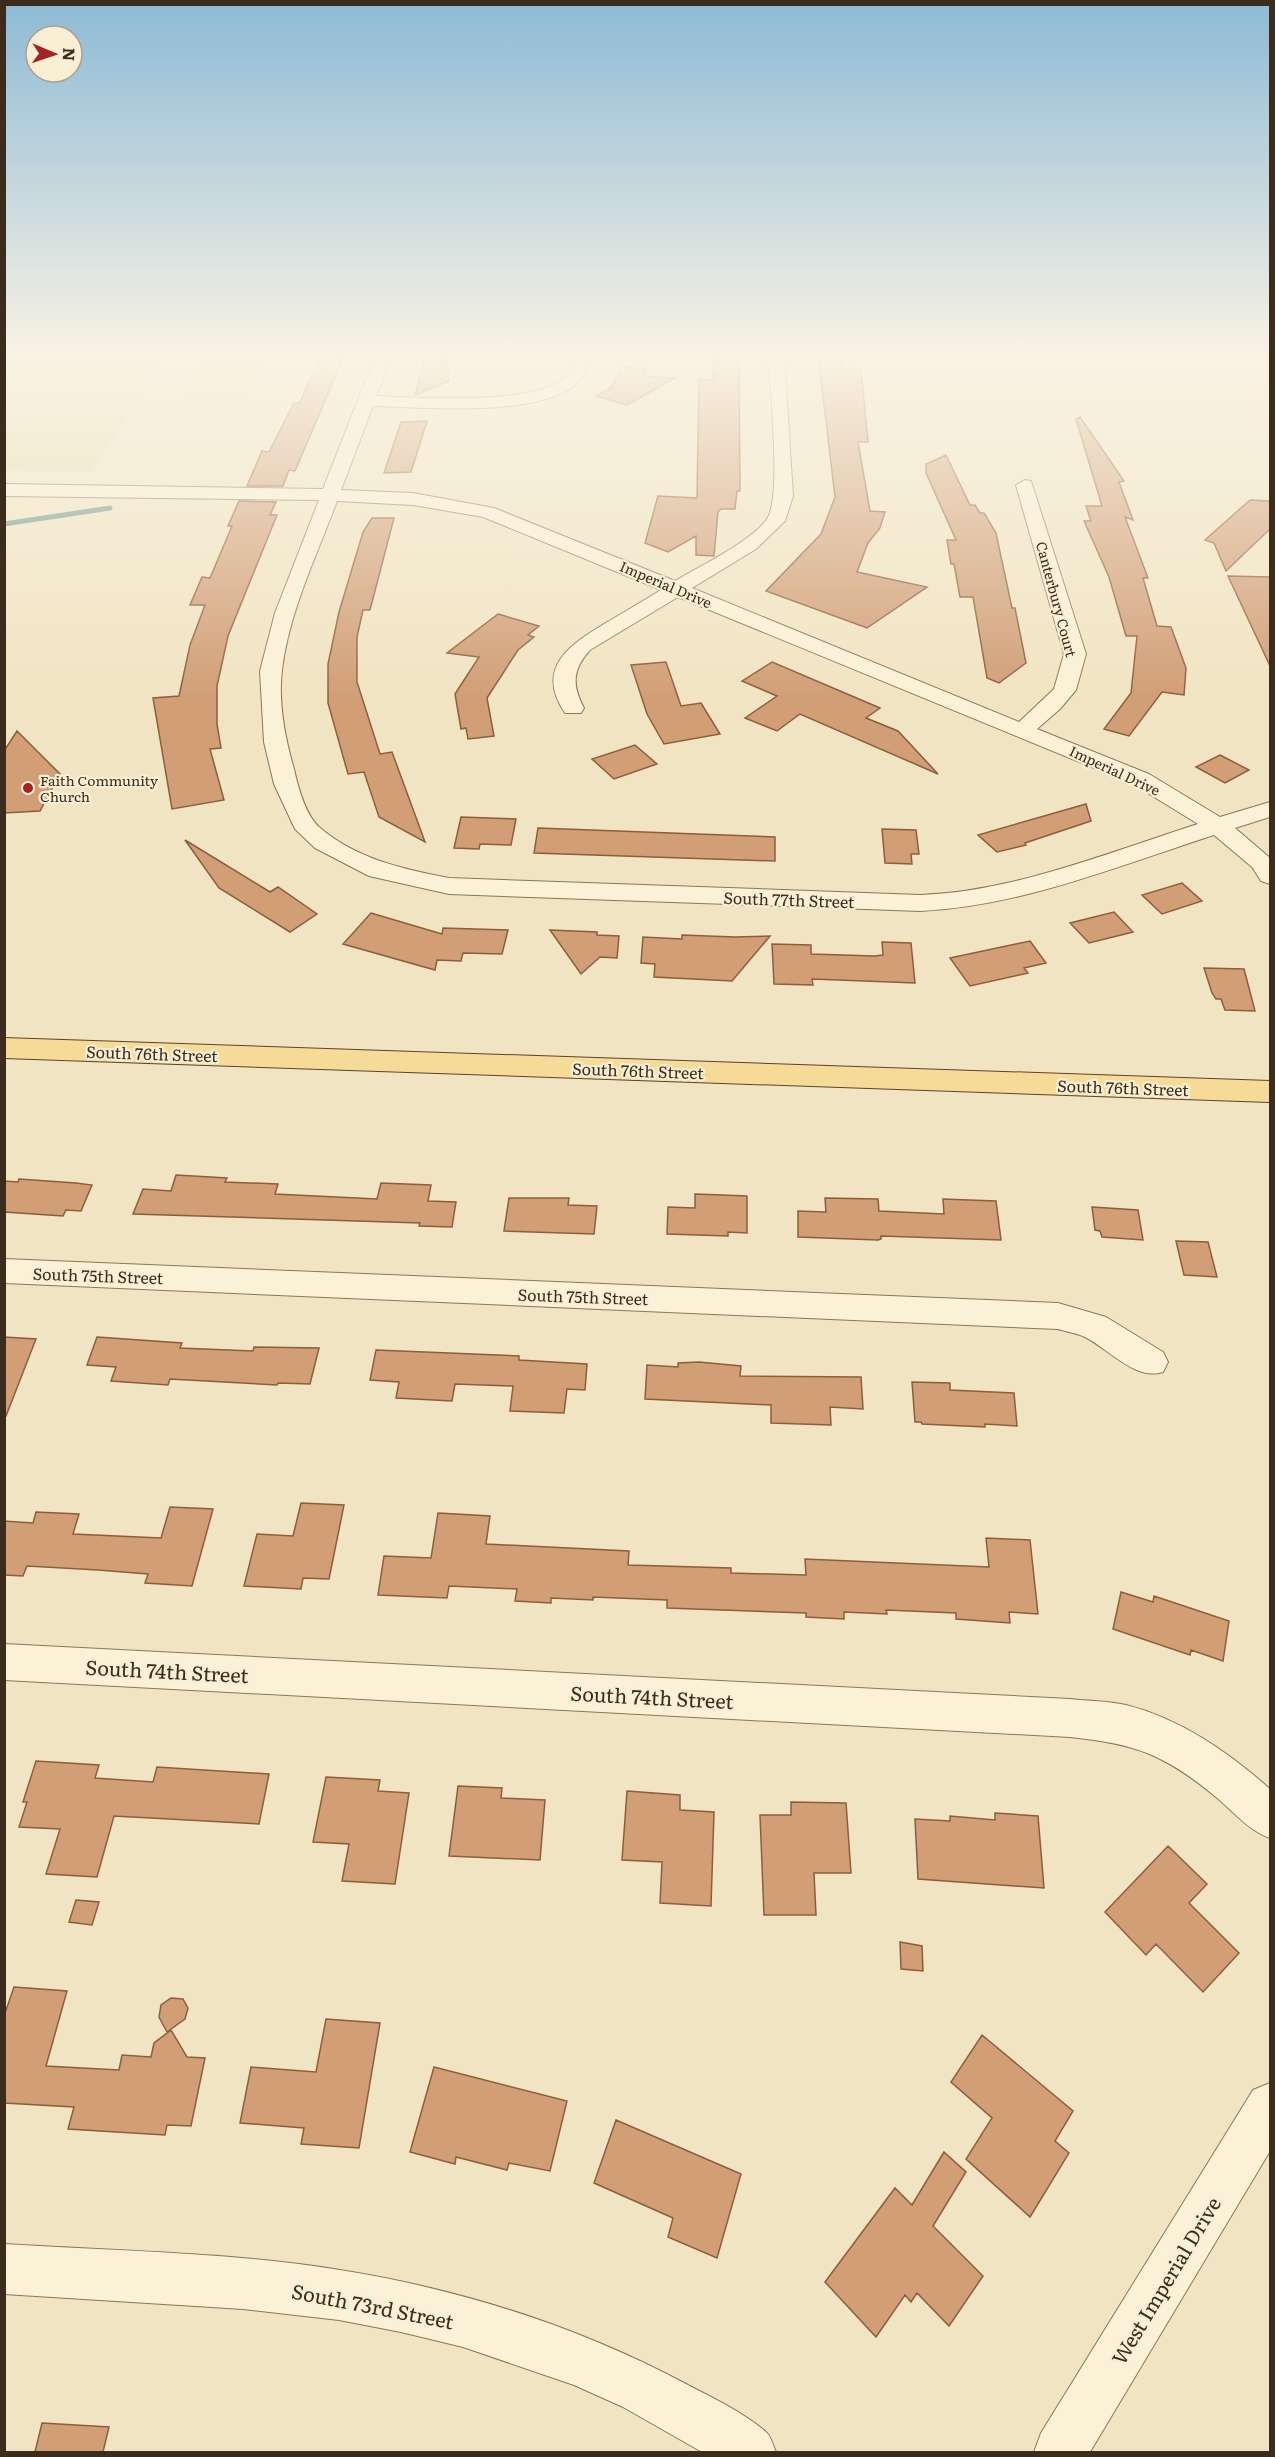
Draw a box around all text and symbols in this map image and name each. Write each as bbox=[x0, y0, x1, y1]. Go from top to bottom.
north arrow bbox=[24, 24, 84, 84]
text: N bbox=[58, 47, 82, 62]
street label: Canterbury Court bbox=[1032, 539, 1082, 659]
street label: Imperial Drive bbox=[617, 556, 715, 612]
street label: Imperial Drive bbox=[1066, 740, 1164, 800]
place label: Faith Community Church bbox=[40, 770, 159, 806]
marker: Faith Community Church bbox=[21, 781, 35, 795]
street label: South 77th Street bbox=[723, 885, 855, 913]
street label: South 76th Street bbox=[86, 1039, 219, 1067]
street label: South 76th Street bbox=[572, 1056, 705, 1084]
street label: South 76th Street bbox=[1057, 1073, 1190, 1101]
street label: South 75th Street bbox=[32, 1261, 164, 1289]
street label: South 75th Street bbox=[517, 1282, 649, 1310]
street label: South 74th Street bbox=[85, 1651, 249, 1689]
street label: South 74th Street bbox=[570, 1677, 734, 1715]
street label: West Imperial Drive bbox=[1103, 2190, 1227, 2370]
street label: South 73rd Street bbox=[289, 2275, 457, 2335]

